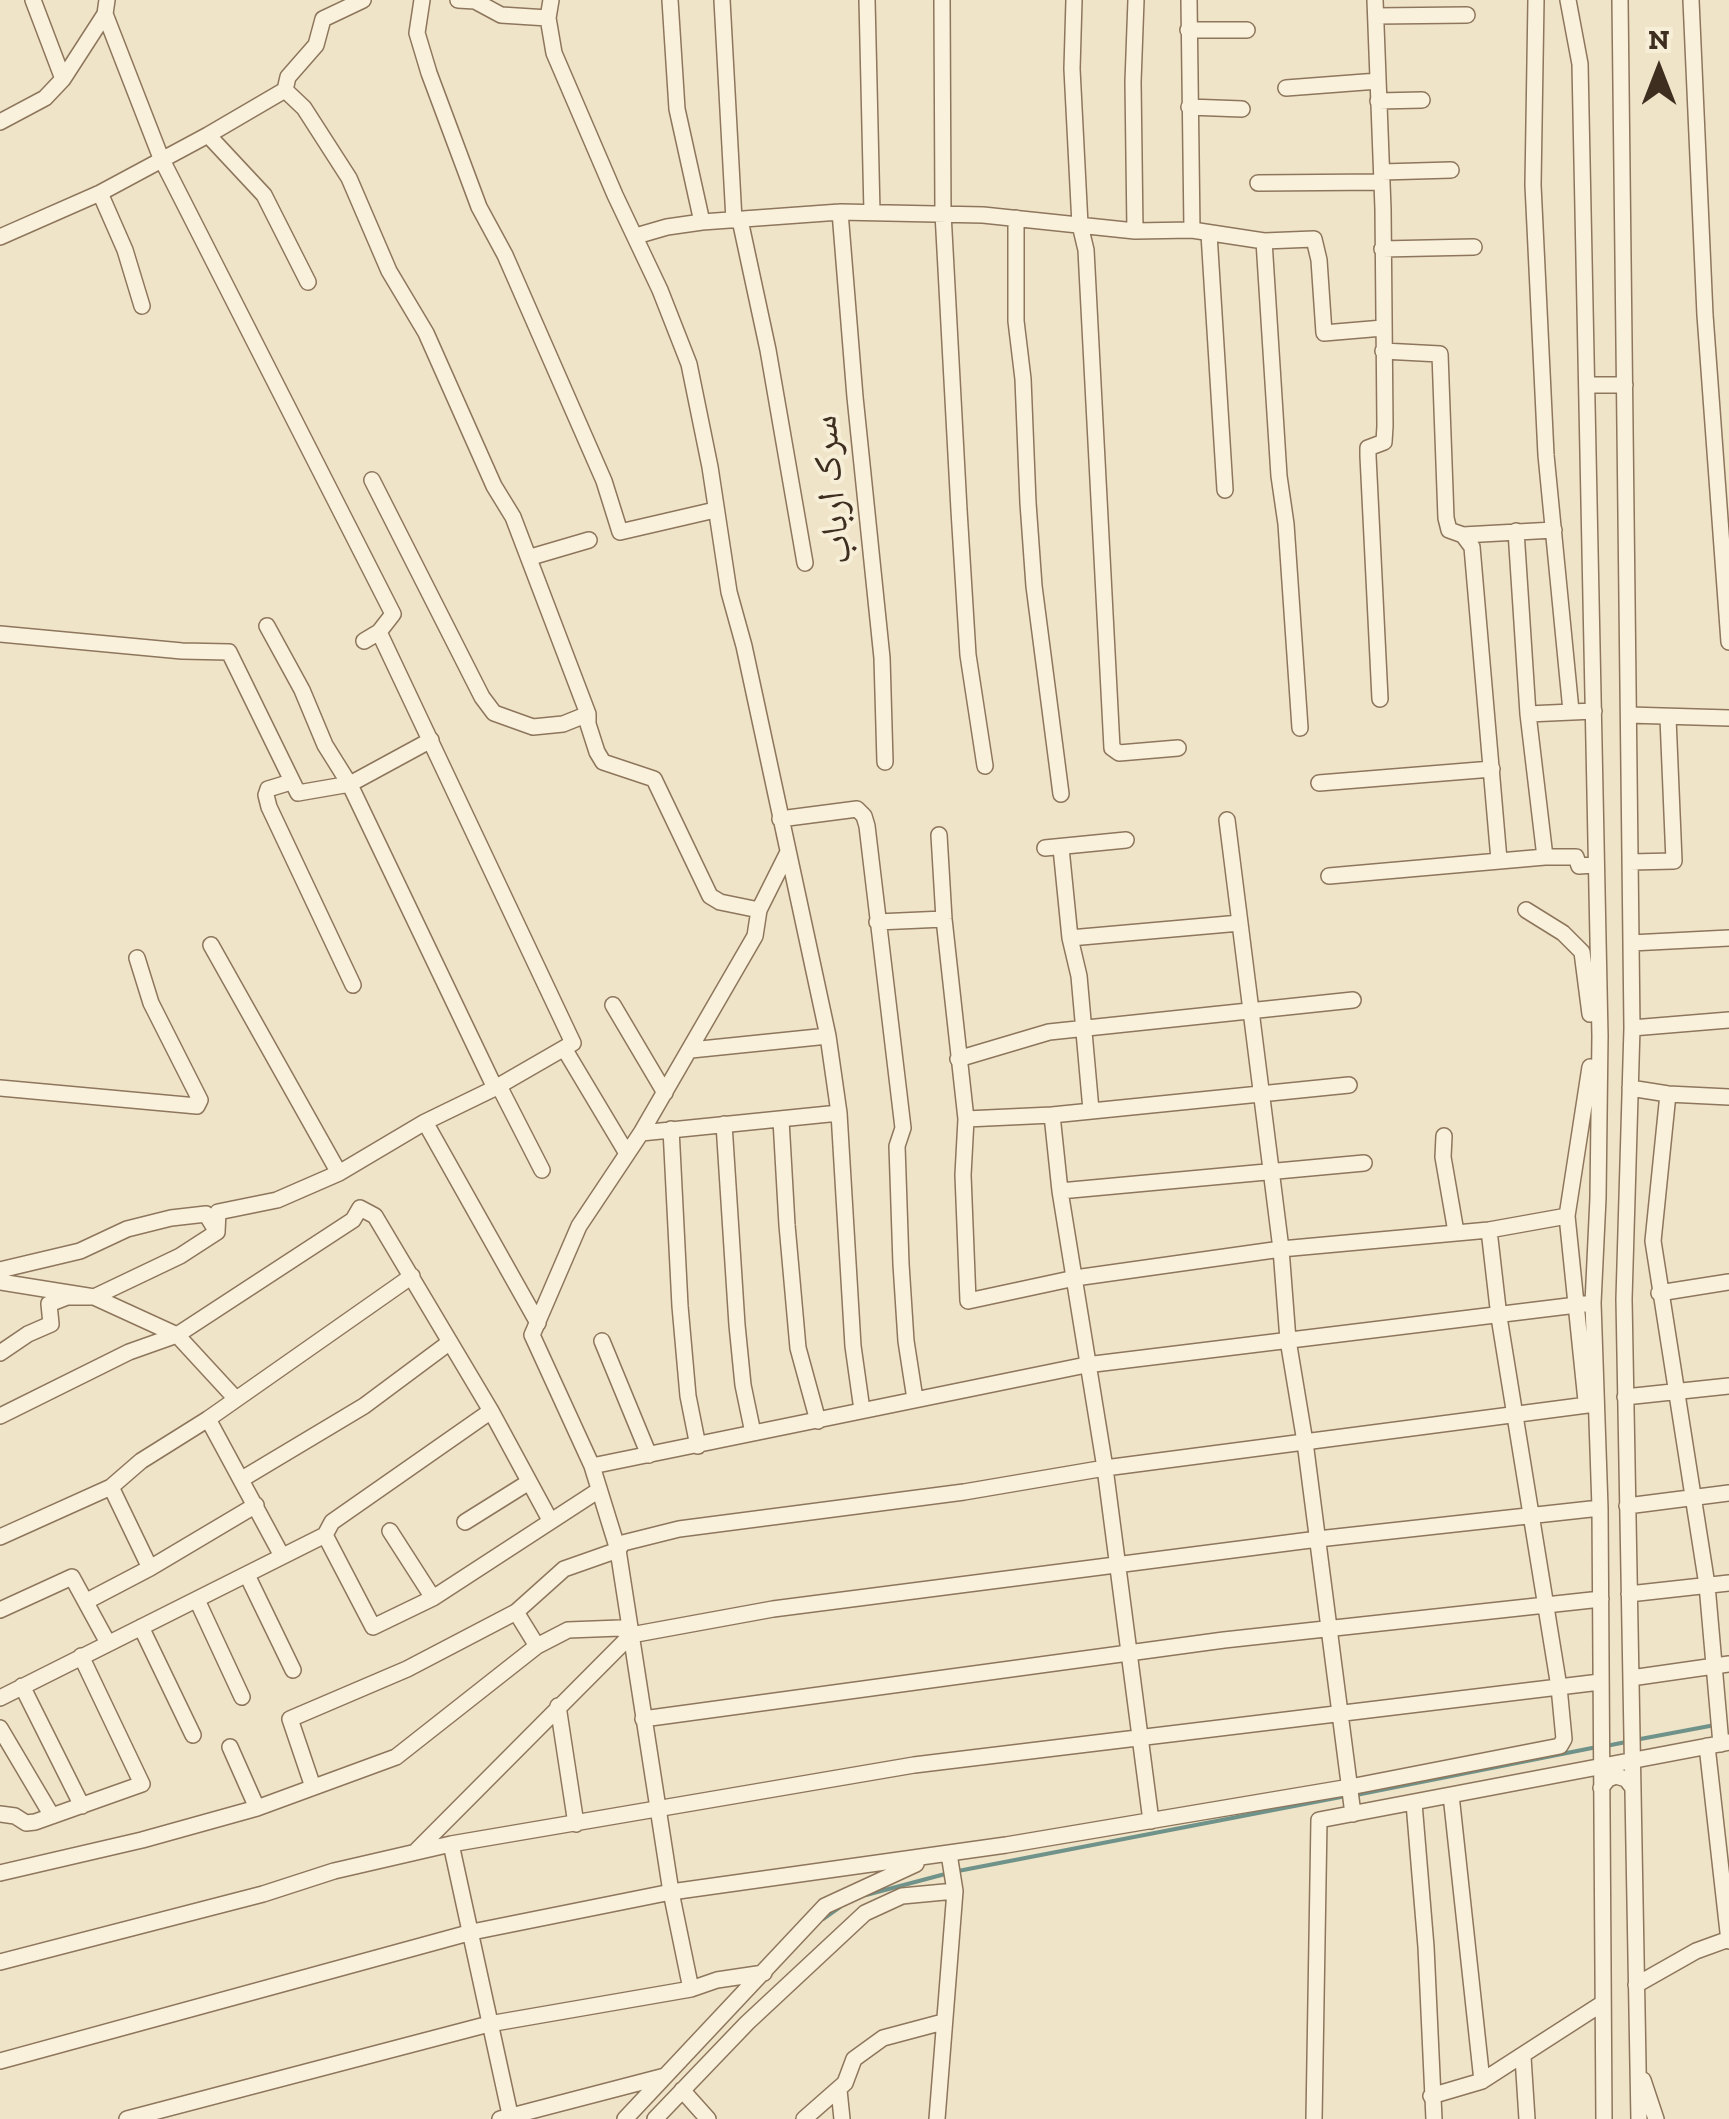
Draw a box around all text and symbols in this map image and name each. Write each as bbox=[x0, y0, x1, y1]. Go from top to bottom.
north arrow bbox=[1609, 20, 1709, 120]
text: N bbox=[1648, 23, 1670, 56]
street label: سرک ارباب bbox=[802, 413, 862, 567]

